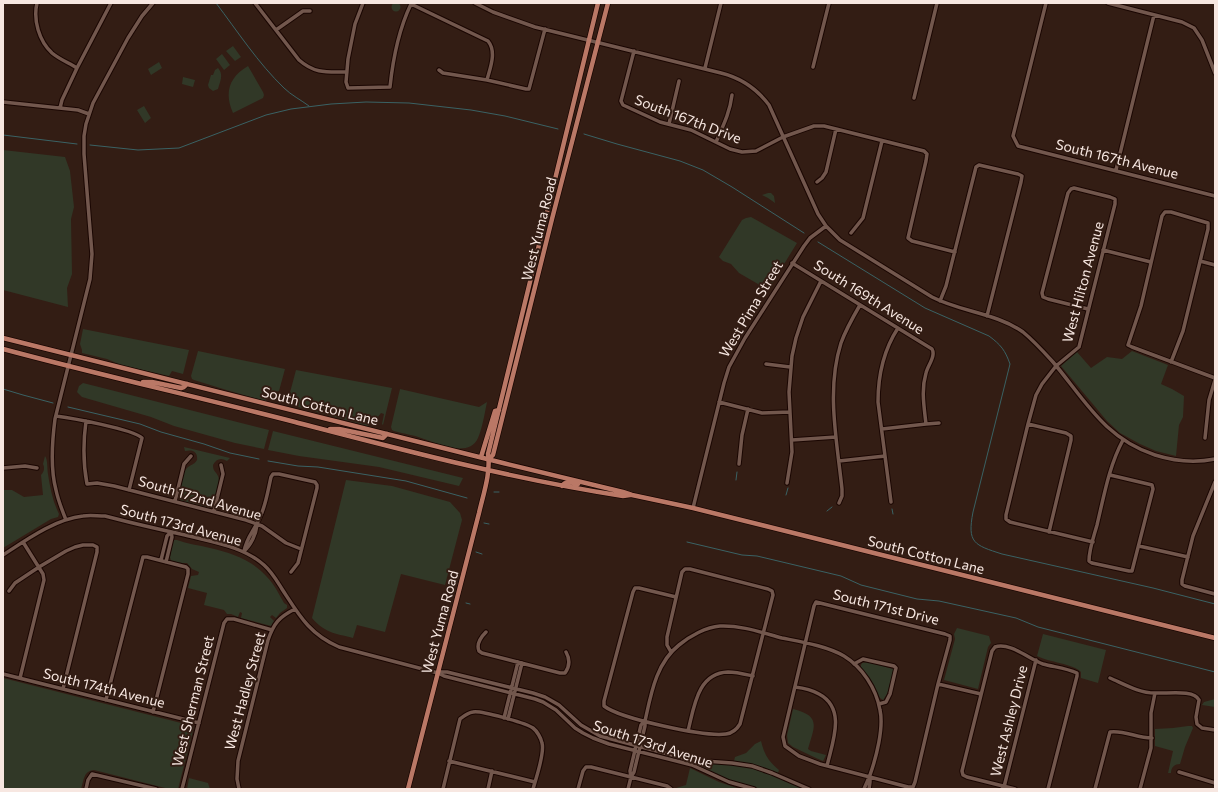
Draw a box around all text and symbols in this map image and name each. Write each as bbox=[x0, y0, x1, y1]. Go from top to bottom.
street label: South 167th Drive bbox=[632, 90, 744, 147]
street label: South 167th Avenue bbox=[1054, 135, 1180, 182]
street label: West Yuma Road bbox=[517, 175, 560, 283]
street label: West Hilton Avenue bbox=[1058, 220, 1107, 344]
street label: South 169th Avenue bbox=[811, 256, 928, 337]
street label: West Pima Street bbox=[715, 257, 786, 360]
street label: South Cotton Lane bbox=[260, 383, 380, 428]
street label: South 172nd Avenue bbox=[137, 472, 264, 523]
street label: South 173rd Avenue bbox=[119, 500, 244, 549]
street label: South Cotton Lane bbox=[866, 532, 986, 577]
street label: West Yuma Road bbox=[418, 568, 461, 675]
street label: South 171st Drive bbox=[831, 585, 941, 628]
street label: West Hadley Street bbox=[221, 630, 269, 752]
street label: West Sherman Street bbox=[168, 633, 217, 768]
street label: South 174th Avenue bbox=[41, 664, 167, 711]
street label: West Ashley Drive bbox=[986, 664, 1031, 778]
street label: South 173rd Avenue bbox=[591, 716, 715, 771]

